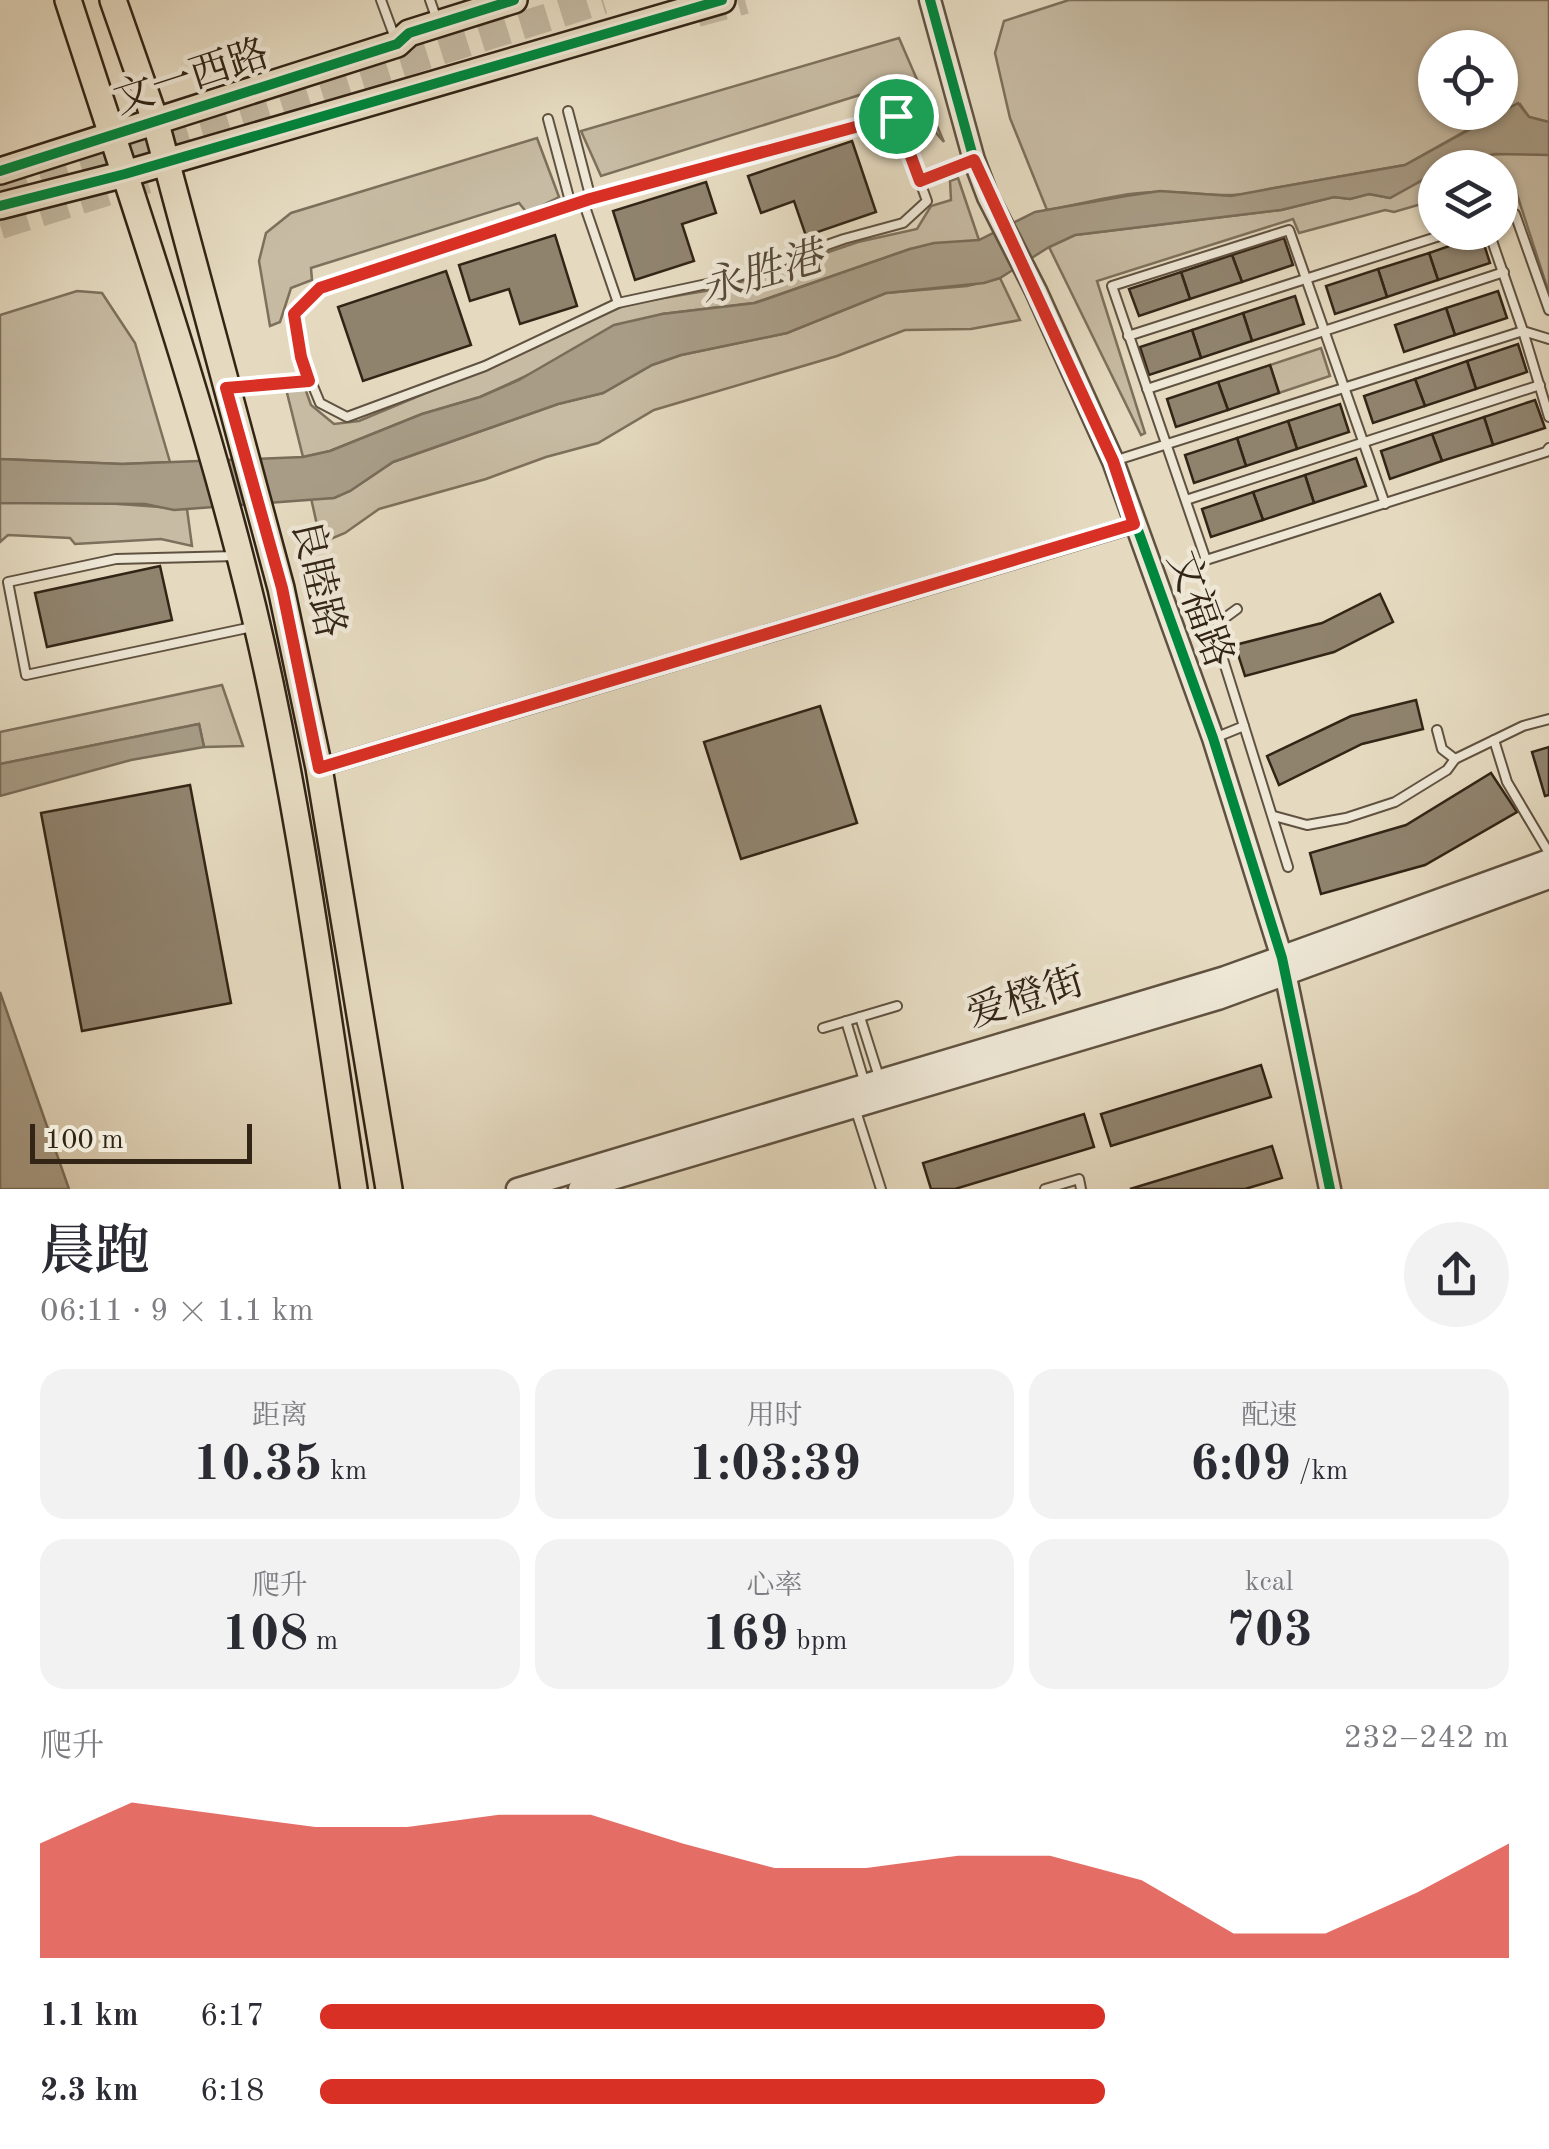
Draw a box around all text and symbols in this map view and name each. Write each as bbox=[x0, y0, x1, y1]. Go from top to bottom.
map controls bbox=[1418, 30, 1518, 250]
button: locate bbox=[1418, 30, 1518, 130]
street label: 文一西路 bbox=[108, 31, 274, 123]
pin bbox=[854, 74, 939, 159]
icon: arrive bbox=[869, 89, 924, 144]
button: layers bbox=[1418, 150, 1518, 250]
water label: 永胜港 bbox=[695, 232, 833, 313]
street label: 良睦路 bbox=[283, 515, 353, 642]
street label: 文福路 bbox=[1159, 545, 1241, 673]
street label: 爱橙街 bbox=[962, 960, 1089, 1037]
scale bar bbox=[30, 1119, 252, 1164]
text: 100 m bbox=[45, 1127, 124, 1155]
button: share bbox=[1404, 1222, 1509, 1327]
text: 晨跑 bbox=[40, 1227, 150, 1282]
text: 06:11 · 9 × 1.1 km bbox=[40, 1296, 314, 1328]
text: 距离 bbox=[252, 1403, 308, 1431]
text: 用时 bbox=[746, 1403, 803, 1431]
text: 配速 bbox=[1241, 1403, 1297, 1431]
text: 10.35 bbox=[193, 1441, 323, 1491]
text: 1:03:39 bbox=[688, 1441, 861, 1491]
text: 6:09 bbox=[1190, 1441, 1291, 1491]
text: km bbox=[323, 1458, 367, 1486]
text: /km bbox=[1291, 1458, 1348, 1486]
text: kcal bbox=[1245, 1569, 1293, 1597]
text: 爬升 bbox=[252, 1573, 308, 1601]
text: 心率 bbox=[746, 1573, 803, 1601]
text: 703 bbox=[1226, 1607, 1313, 1657]
text: 108 bbox=[221, 1611, 308, 1661]
text: 169 bbox=[702, 1611, 789, 1661]
text: m bbox=[308, 1628, 338, 1656]
text: bpm bbox=[789, 1628, 847, 1656]
text: 232–242 m bbox=[1343, 1723, 1509, 1755]
text: 爬升 bbox=[40, 1732, 104, 1764]
text: 1.1 km bbox=[40, 2001, 139, 2033]
text: 6:17 bbox=[200, 2001, 265, 2033]
text: 2.3 km bbox=[40, 2076, 139, 2108]
text: 6:18 bbox=[200, 2076, 265, 2108]

